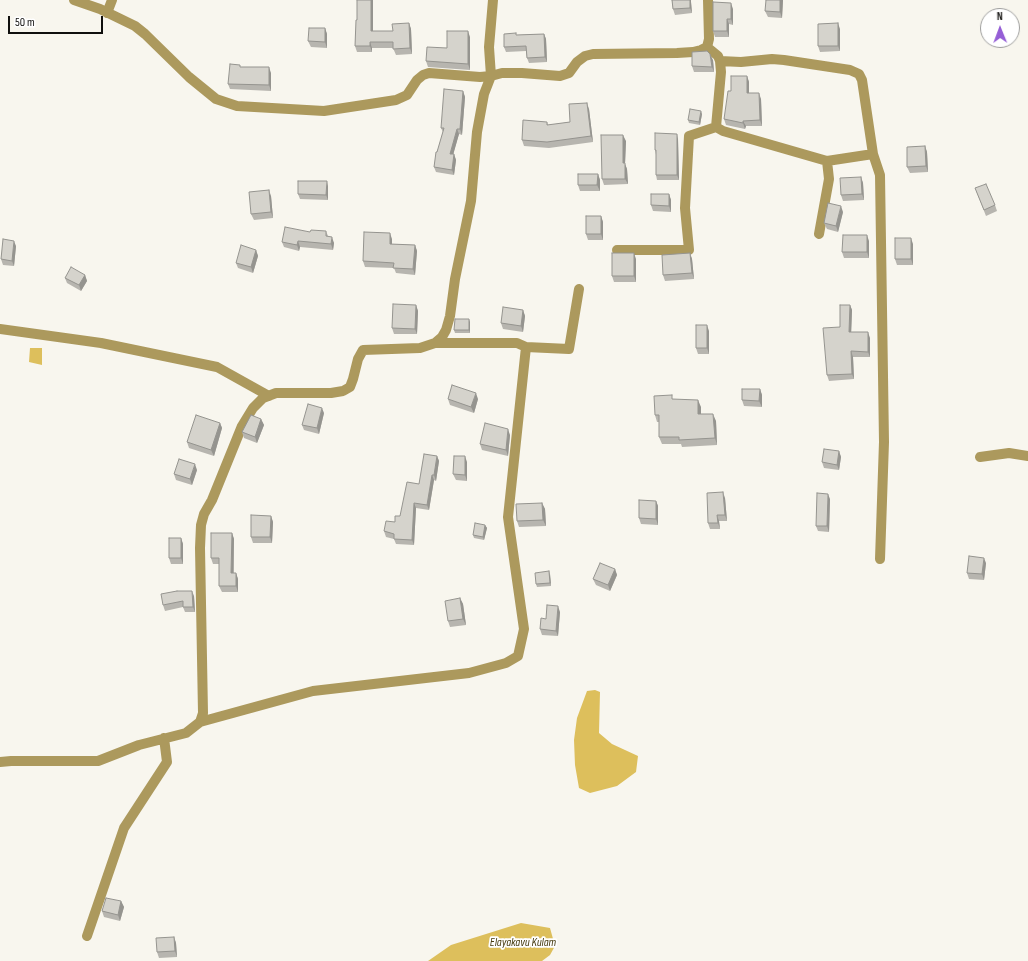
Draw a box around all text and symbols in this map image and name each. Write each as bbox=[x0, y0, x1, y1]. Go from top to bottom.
scale bar bbox=[10, 8, 105, 34]
north arrow bbox=[980, 8, 1020, 48]
text: N bbox=[997, 10, 1003, 23]
text: 50 m bbox=[15, 15, 35, 30]
water label: Elayakavu Kulam bbox=[490, 936, 556, 950]

